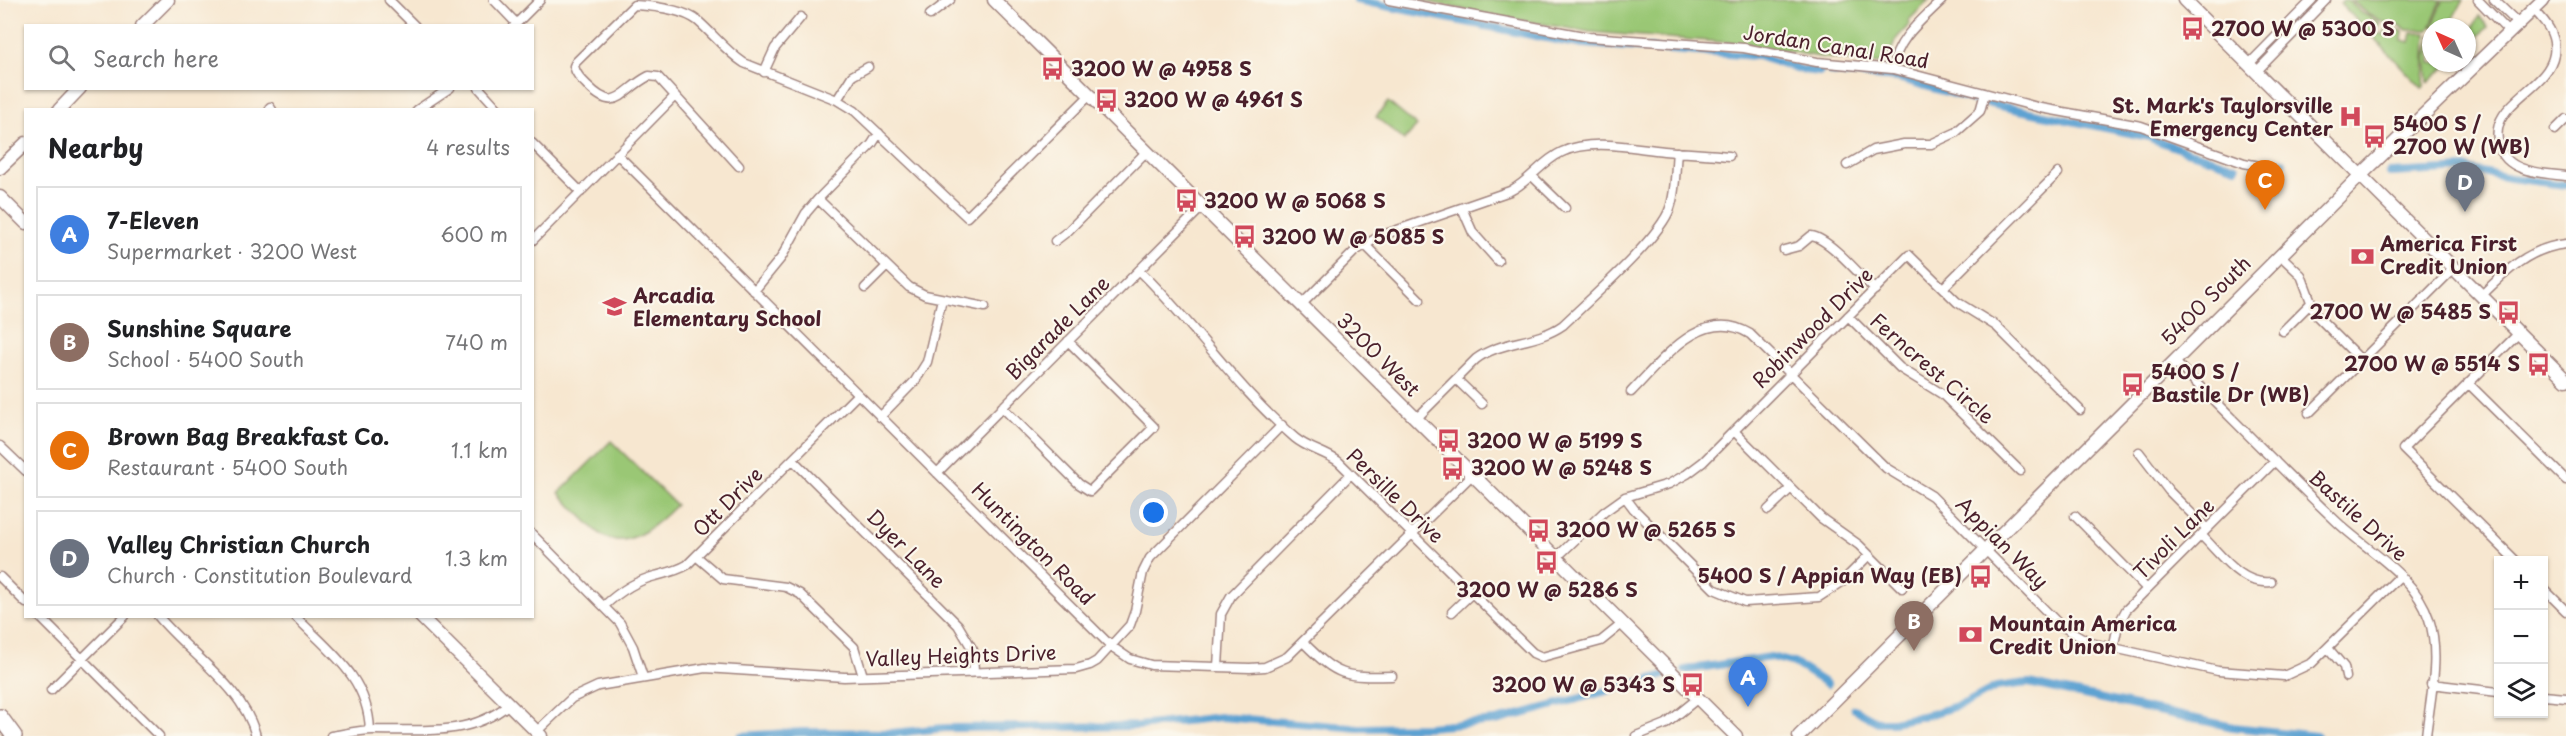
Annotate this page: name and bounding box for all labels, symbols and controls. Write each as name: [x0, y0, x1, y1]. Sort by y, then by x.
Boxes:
place label: 2700 W @ 5300 S: [2211, 13, 2395, 43]
bus stop icon: 2700 W @ 5300 S: [2180, 16, 2206, 42]
street label: Jordan Canal Road: [1741, 17, 1931, 76]
north arrow: [2422, 18, 2476, 72]
search box: [24, 24, 534, 90]
icon: search: [45, 41, 78, 74]
text: Search here: [93, 41, 219, 74]
place label: 3200 W @ 4958 S: [1071, 53, 1252, 83]
bus stop icon: 3200 W @ 4958 S: [1040, 56, 1066, 82]
place label: 3200 W @ 4961 S: [1124, 84, 1303, 114]
bus stop icon: 3200 W @ 4961 S: [1093, 87, 1119, 113]
place label: St. Mark's Taylorsville Emergency Center: [2112, 90, 2334, 143]
hospital icon: St. Mark's Taylorsville Emergency Center: [2338, 104, 2364, 130]
place label: 5400 S / 2700 W (WB): [2393, 108, 2530, 161]
bus stop icon: 5400 S / 2700 W (WB): [2362, 123, 2388, 149]
text: Nearby: [48, 128, 143, 167]
text: 4 results: [426, 132, 510, 162]
pin: C: [2246, 160, 2284, 210]
pin: D: [2446, 162, 2484, 212]
place label: 3200 W @ 5068 S: [1204, 185, 1386, 215]
bus stop icon: 3200 W @ 5068 S: [1173, 188, 1199, 214]
text: 7-Eleven: [107, 203, 199, 236]
text: A: [62, 219, 77, 249]
text: 600 m: [440, 219, 508, 249]
place label: 3200 W @ 5085 S: [1262, 221, 1444, 251]
bus stop icon: 3200 W @ 5085 S: [1231, 224, 1257, 250]
place label: America First Credit Union: [2379, 228, 2517, 281]
text: Supermarket · 3200 West: [107, 236, 357, 266]
bank icon: America First Credit Union: [2349, 243, 2375, 269]
street label: 5400 South: [2153, 248, 2257, 352]
street label: Robinwood Drive: [1745, 260, 1880, 395]
street label: Bigarade Lane: [998, 268, 1116, 386]
place label: Arcadia Elementary School: [632, 280, 821, 333]
school or university icon: Arcadia Elementary School: [602, 294, 628, 320]
place label: 2700 W @ 5485 S: [2310, 296, 2491, 326]
bus stop icon: 2700 W @ 5485 S: [2496, 299, 2522, 325]
street label: 3200 West: [1330, 306, 1427, 403]
street label: Ferncrest Circle: [1864, 306, 2001, 431]
text: Sunshine Square: [107, 311, 291, 344]
text: B: [63, 327, 76, 357]
text: 740 m: [445, 327, 508, 357]
text: School · 5400 South: [107, 344, 304, 374]
place label: 2700 W @ 5514 S: [2344, 348, 2520, 378]
bus stop icon: 2700 W @ 5514 S: [2525, 351, 2551, 377]
place label: 5400 S / Bastile Dr (WB): [2151, 356, 2309, 409]
bus stop icon: 5400 S / Bastile Dr (WB): [2120, 371, 2146, 397]
text: Brown Bag Breakfast Co.: [107, 419, 389, 452]
place label: 3200 W @ 5199 S: [1467, 425, 1643, 455]
bus stop icon: 3200 W @ 5199 S: [1436, 428, 1462, 454]
text: C: [62, 435, 77, 465]
text: 1.1 km: [451, 435, 508, 465]
street label: Persille Drive: [1340, 441, 1451, 550]
text: Restaurant · 5400 South: [107, 452, 348, 482]
place label: 3200 W @ 5248 S: [1471, 452, 1652, 482]
bus stop icon: 3200 W @ 5248 S: [1440, 455, 1466, 481]
street label: Ott Drive: [685, 459, 769, 543]
street label: Bastile Drive: [2303, 463, 2415, 568]
street label: Huntington Road: [965, 475, 1102, 612]
street label: Appian Way: [1950, 489, 2056, 595]
street label: Tivoli Lane: [2126, 491, 2221, 586]
your location: [1139, 498, 1168, 527]
street label: Dyer Lane: [860, 502, 953, 595]
place label: 3200 W @ 5265 S: [1556, 514, 1736, 544]
bus stop icon: 3200 W @ 5265 S: [1525, 517, 1551, 543]
text: Valley Christian Church: [107, 527, 370, 560]
text: D: [62, 543, 77, 573]
text: 1.3 km: [445, 543, 508, 573]
bus stop icon: 3200 W @ 5286 S: [1534, 549, 1560, 575]
map controls: [2494, 556, 2548, 718]
button: +: [2494, 556, 2548, 610]
text: Church · Constitution Boulevard: [107, 560, 412, 590]
place label: 5400 S / Appian Way (EB): [1698, 560, 1962, 590]
bus stop icon: 5400 S / Appian Way (EB): [1967, 563, 1993, 589]
place label: 3200 W @ 5286 S: [1456, 574, 1638, 604]
pin: B: [1894, 602, 1934, 651]
place label: Mountain America Credit Union: [1989, 608, 2177, 661]
button: −: [2494, 610, 2548, 664]
bank icon: Mountain America Credit Union: [1958, 622, 1984, 648]
street label: Valley Heights Drive: [865, 637, 1057, 673]
pin: A: [1728, 658, 1768, 707]
button: layers: [2494, 664, 2548, 718]
place label: 3200 W @ 5343 S: [1492, 669, 1675, 699]
bus stop icon: 3200 W @ 5343 S: [1680, 672, 1706, 698]

